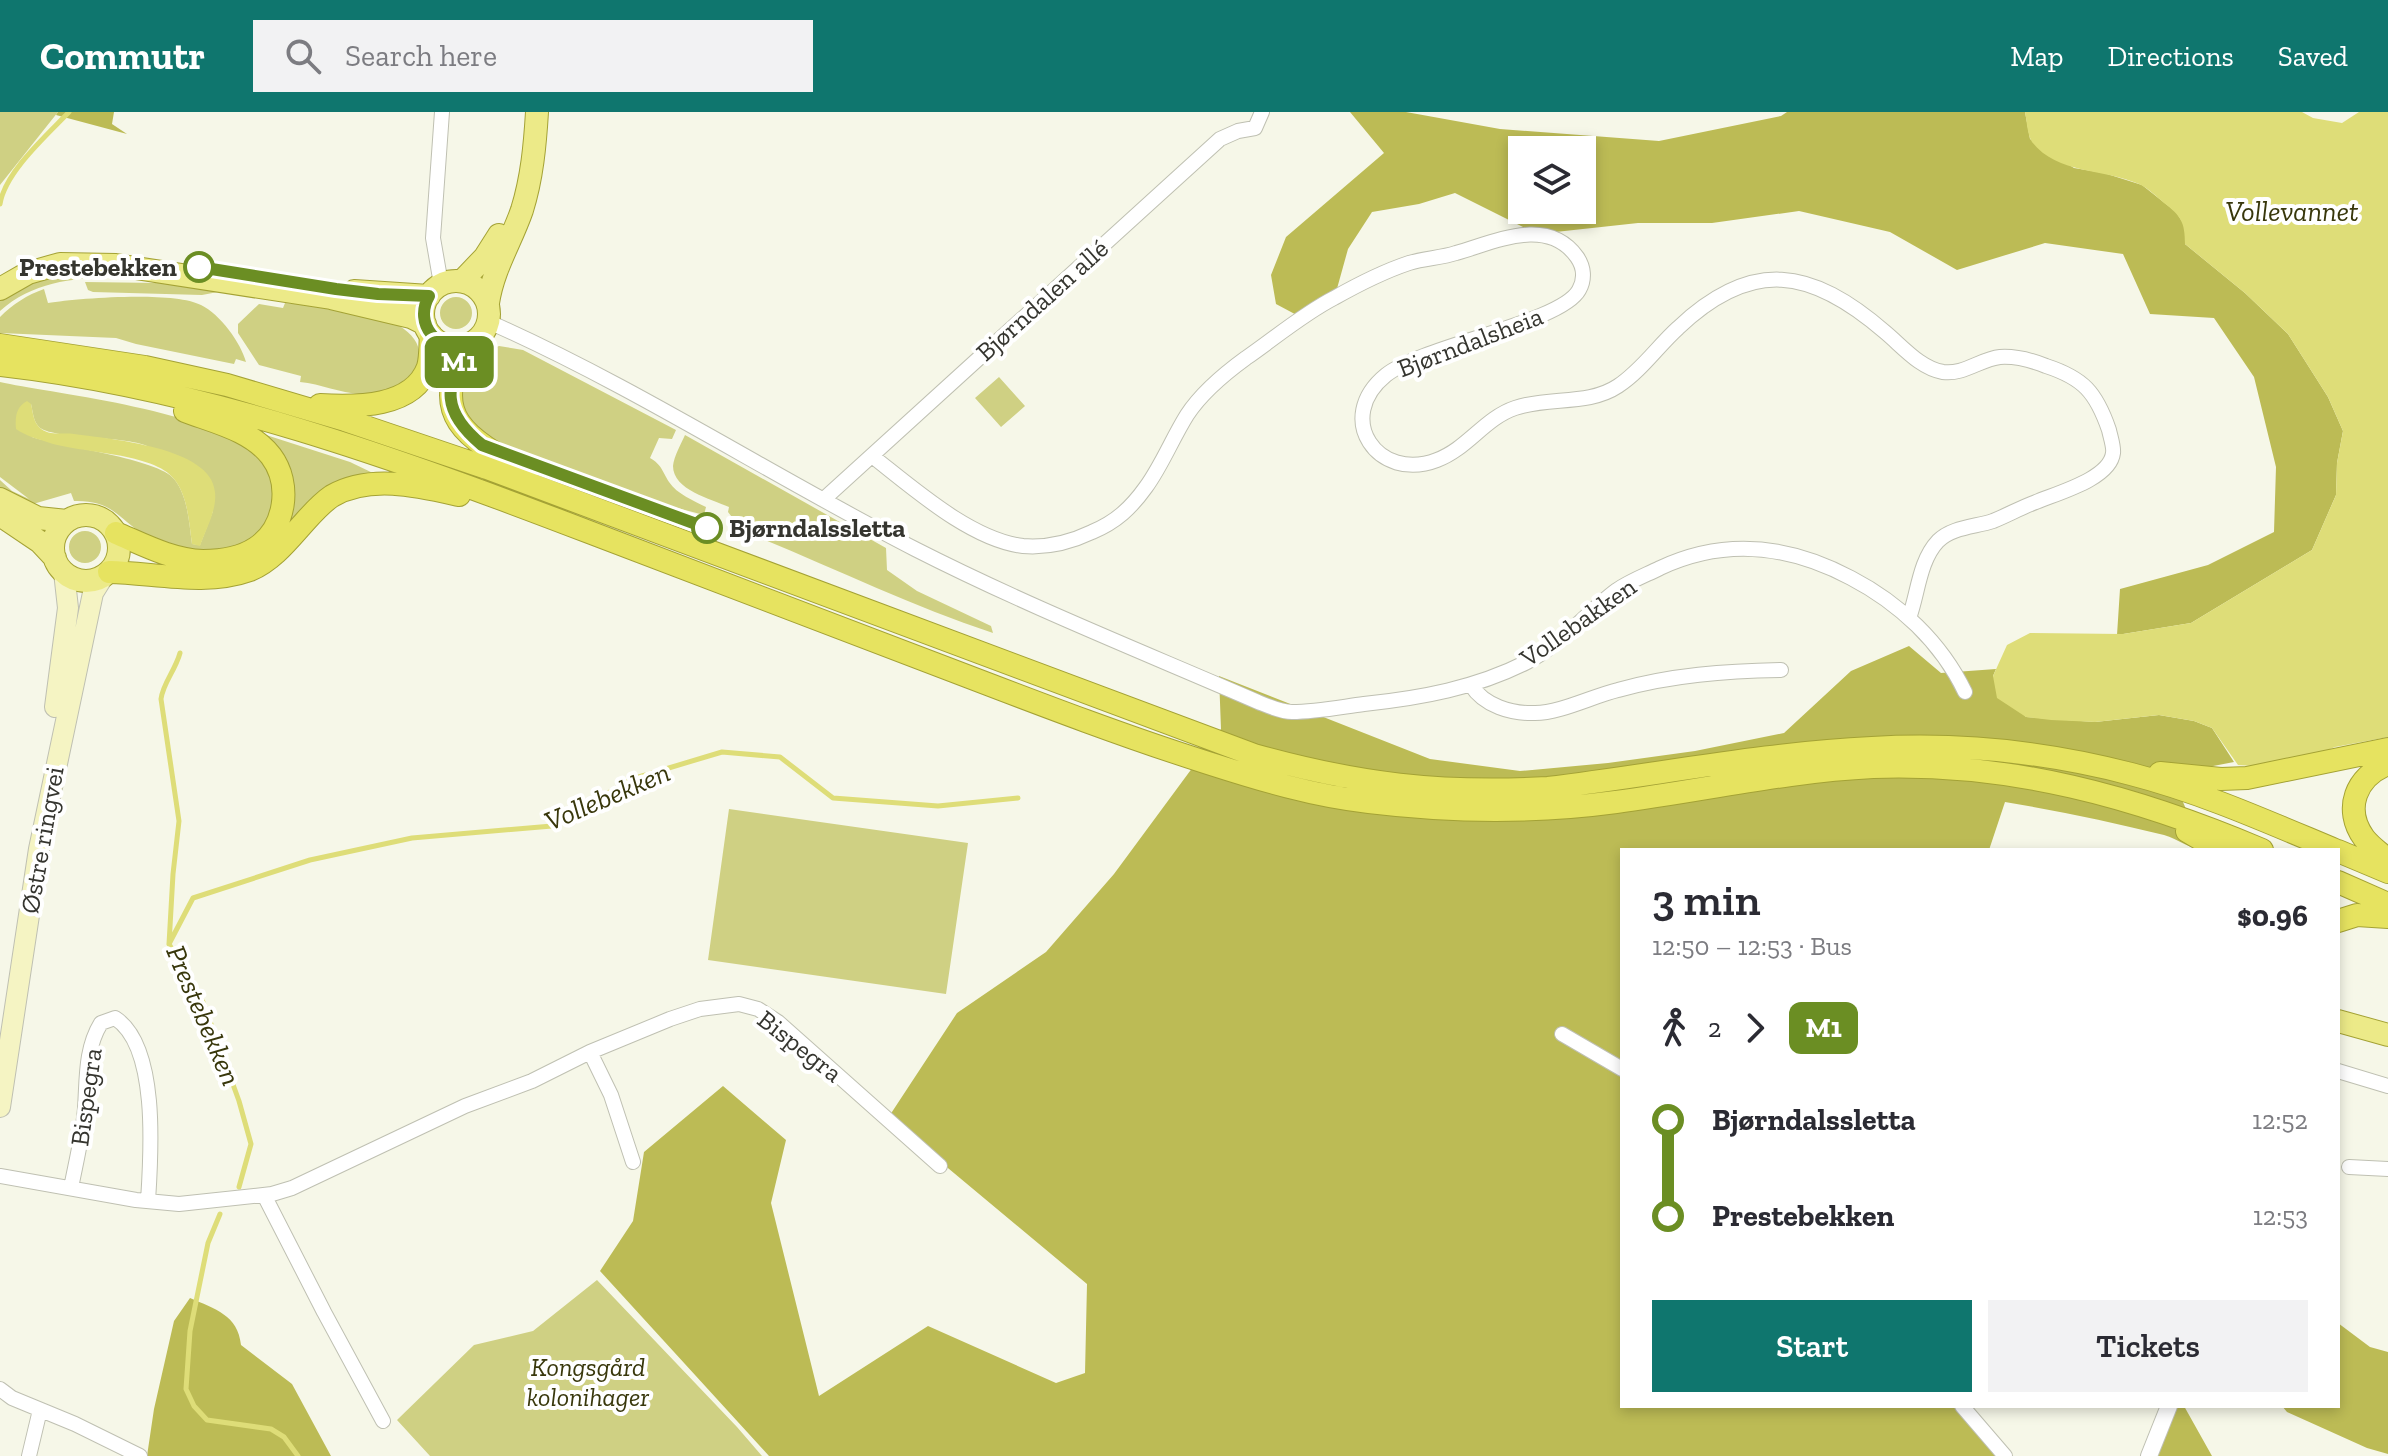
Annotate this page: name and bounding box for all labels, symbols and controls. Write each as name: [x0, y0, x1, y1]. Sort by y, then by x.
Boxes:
search box: [253, 20, 813, 92]
text: Commutr: [40, 33, 205, 79]
icon: search: [281, 34, 325, 78]
text: Search here: [345, 38, 497, 74]
text: Map: [2010, 40, 2063, 73]
text: Directions: [2107, 40, 2234, 73]
text: Saved: [2278, 40, 2348, 73]
map controls: [1508, 136, 1596, 224]
button: layers: [1508, 136, 1596, 224]
water label: Vollevannet: [2225, 195, 2359, 228]
street label: Bjørndalen allé: [969, 232, 1115, 368]
place label: Prestebekken: [19, 251, 178, 283]
marker: Prestebekken: [184, 252, 214, 282]
street label: Bjørndalsheia: [1393, 299, 1548, 384]
line badge: M1: [423, 336, 495, 388]
text: M1: [441, 345, 477, 378]
place label: Bjørndalssletta: [729, 512, 906, 544]
marker: Bjørndalssletta: [692, 513, 722, 543]
street label: Vollebakken: [1513, 570, 1642, 674]
water label: Vollebekken: [540, 755, 675, 838]
street label: Østre ringvei: [13, 764, 71, 916]
text: 3 min: [1652, 873, 1761, 926]
text: $0.96: [2237, 898, 2308, 934]
text: 12:50 – 12:53 · Bus: [1652, 930, 1852, 962]
water label: Prestebekken: [159, 940, 248, 1090]
street label: Bispegra: [751, 1003, 849, 1089]
icon: walk: [1652, 1006, 1696, 1050]
icon: forward: [1733, 1006, 1777, 1050]
text: M1: [1805, 1011, 1842, 1044]
text: 2: [1708, 1012, 1721, 1044]
street label: Bispegra: [63, 1046, 109, 1148]
text: Bjørndalssletta: [1712, 1102, 1916, 1138]
text: 12:52: [2252, 1104, 2308, 1136]
text: Prestebekken: [1712, 1198, 1894, 1234]
text: 12:53: [2253, 1200, 2308, 1232]
button: Start: [1652, 1300, 1972, 1392]
button: Tickets: [1988, 1300, 2308, 1392]
park label: Kongsgård kolonihager: [527, 1351, 649, 1413]

